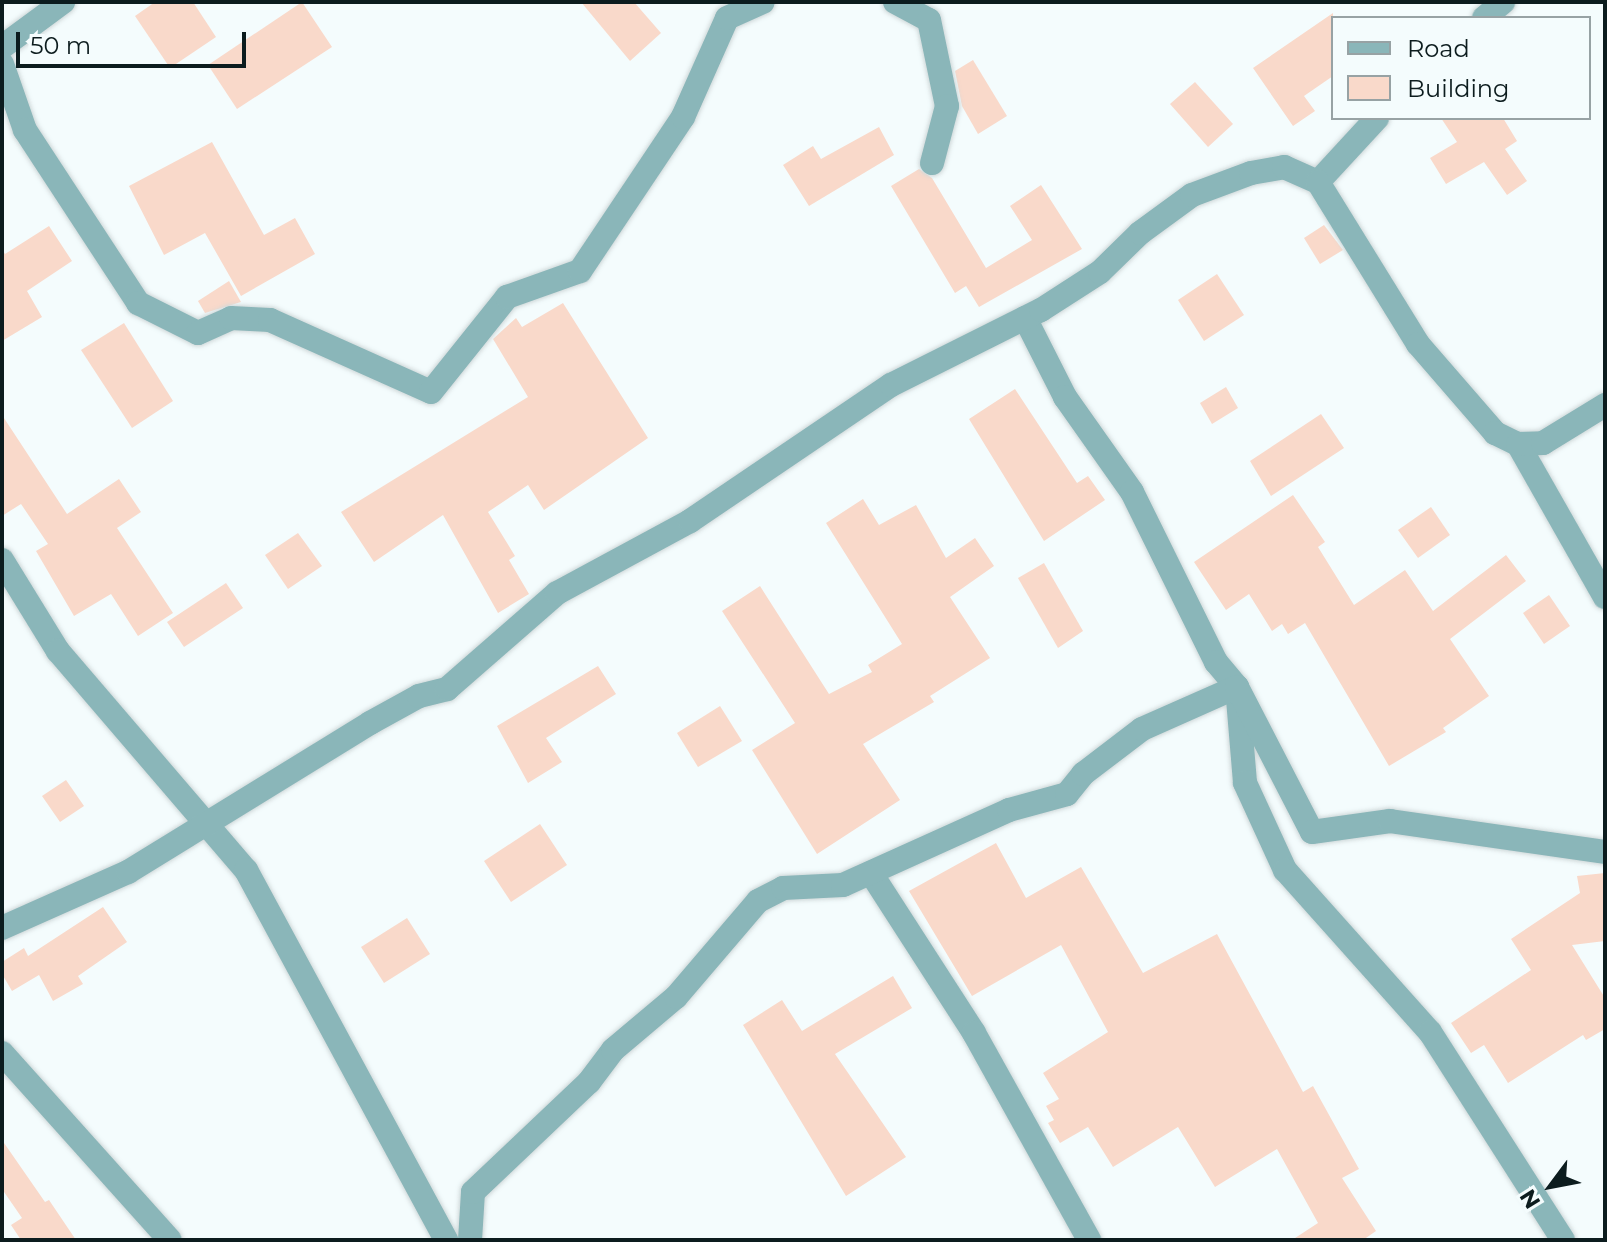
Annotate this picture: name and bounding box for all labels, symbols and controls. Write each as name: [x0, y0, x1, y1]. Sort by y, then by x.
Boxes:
scale bar: [20, 16, 250, 66]
legend: [1331, 16, 1591, 120]
text: 50 m: [30, 31, 91, 60]
text: Road: [1407, 34, 1470, 63]
text: Building: [1407, 74, 1510, 103]
north arrow: [1511, 1146, 1591, 1226]
text: N: [1514, 1184, 1546, 1214]

